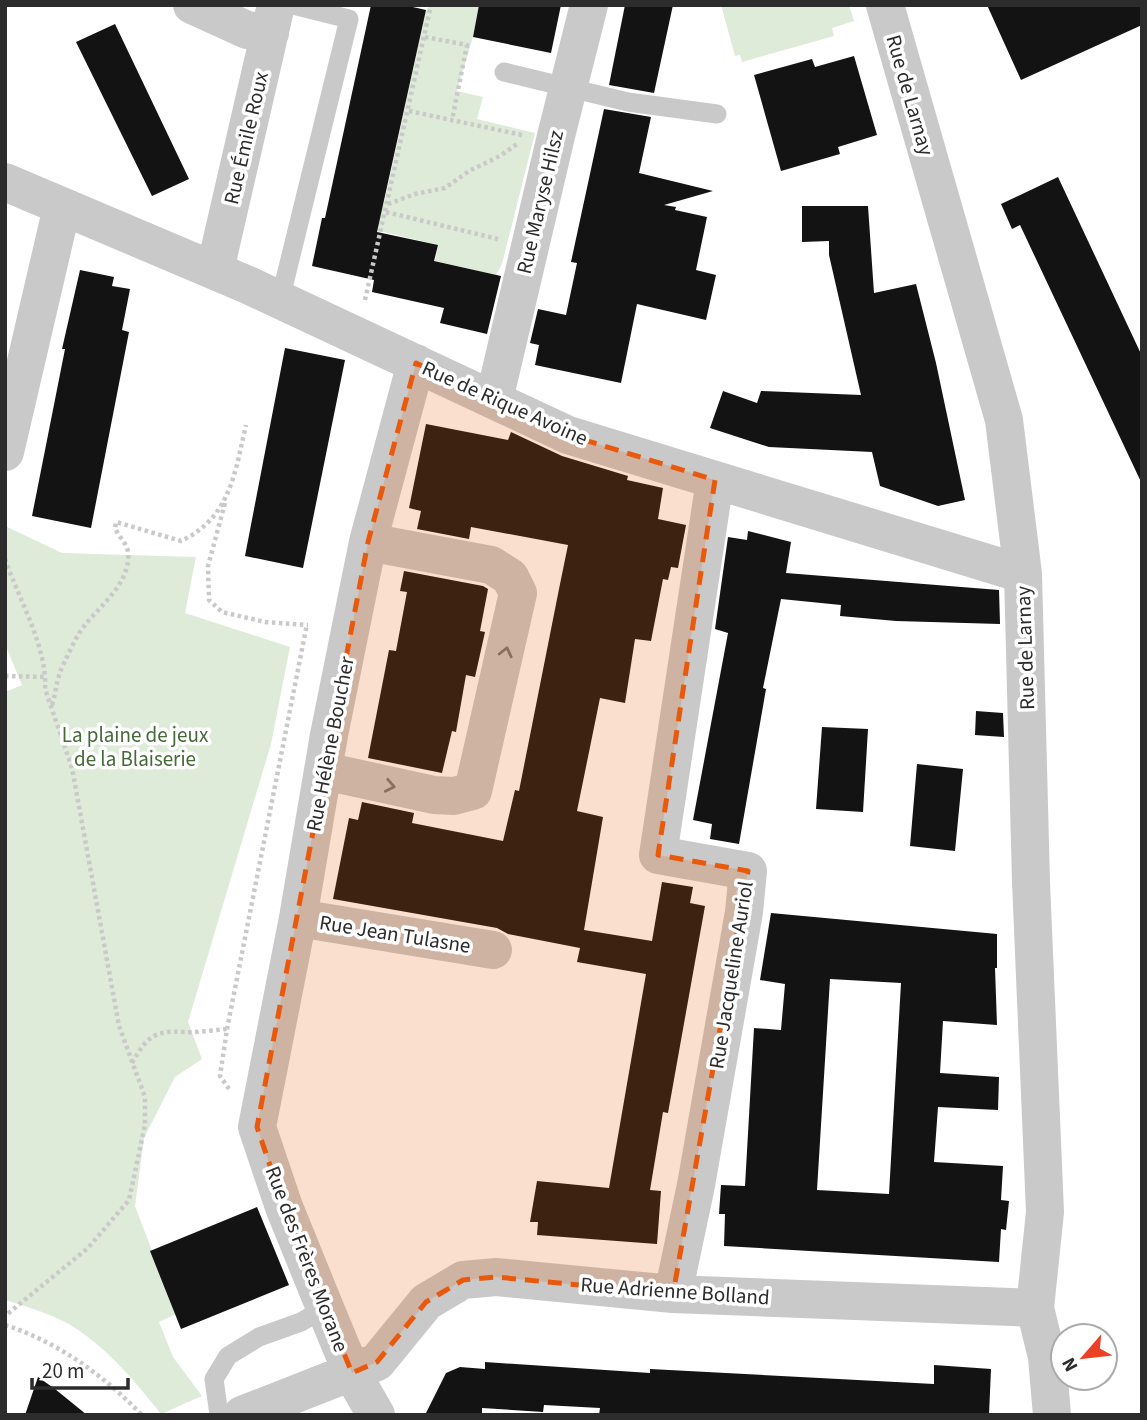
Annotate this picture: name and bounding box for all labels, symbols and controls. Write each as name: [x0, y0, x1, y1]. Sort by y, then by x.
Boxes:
street label: Rue de Larnay: [878, 31, 942, 159]
street label: Rue Émile Roux: [216, 68, 276, 207]
street label: Rue Maryse Hilsz: [509, 127, 571, 277]
street label: Rue de Rique Avoine: [417, 353, 593, 453]
street label: Rue de Larnay: [1008, 585, 1042, 711]
one-way arrow: [498, 646, 512, 658]
street label: Rue Hélène Boucher: [298, 653, 362, 834]
park label: La plaine de jeux de la Blaiserie: [62, 720, 209, 774]
one-way arrow: [384, 778, 396, 793]
street label: Rue Jacqueline Auriol: [701, 879, 761, 1071]
street label: Rue Jean Tulasne: [317, 907, 473, 961]
street label: Rue des Frères Morane: [258, 1162, 356, 1356]
street label: Rue Adrienne Bolland: [579, 1269, 771, 1313]
north arrow: [1049, 1322, 1119, 1392]
scale bar: [32, 1346, 128, 1390]
text: N: [1055, 1352, 1085, 1376]
text: 20 m: [42, 1356, 84, 1386]

